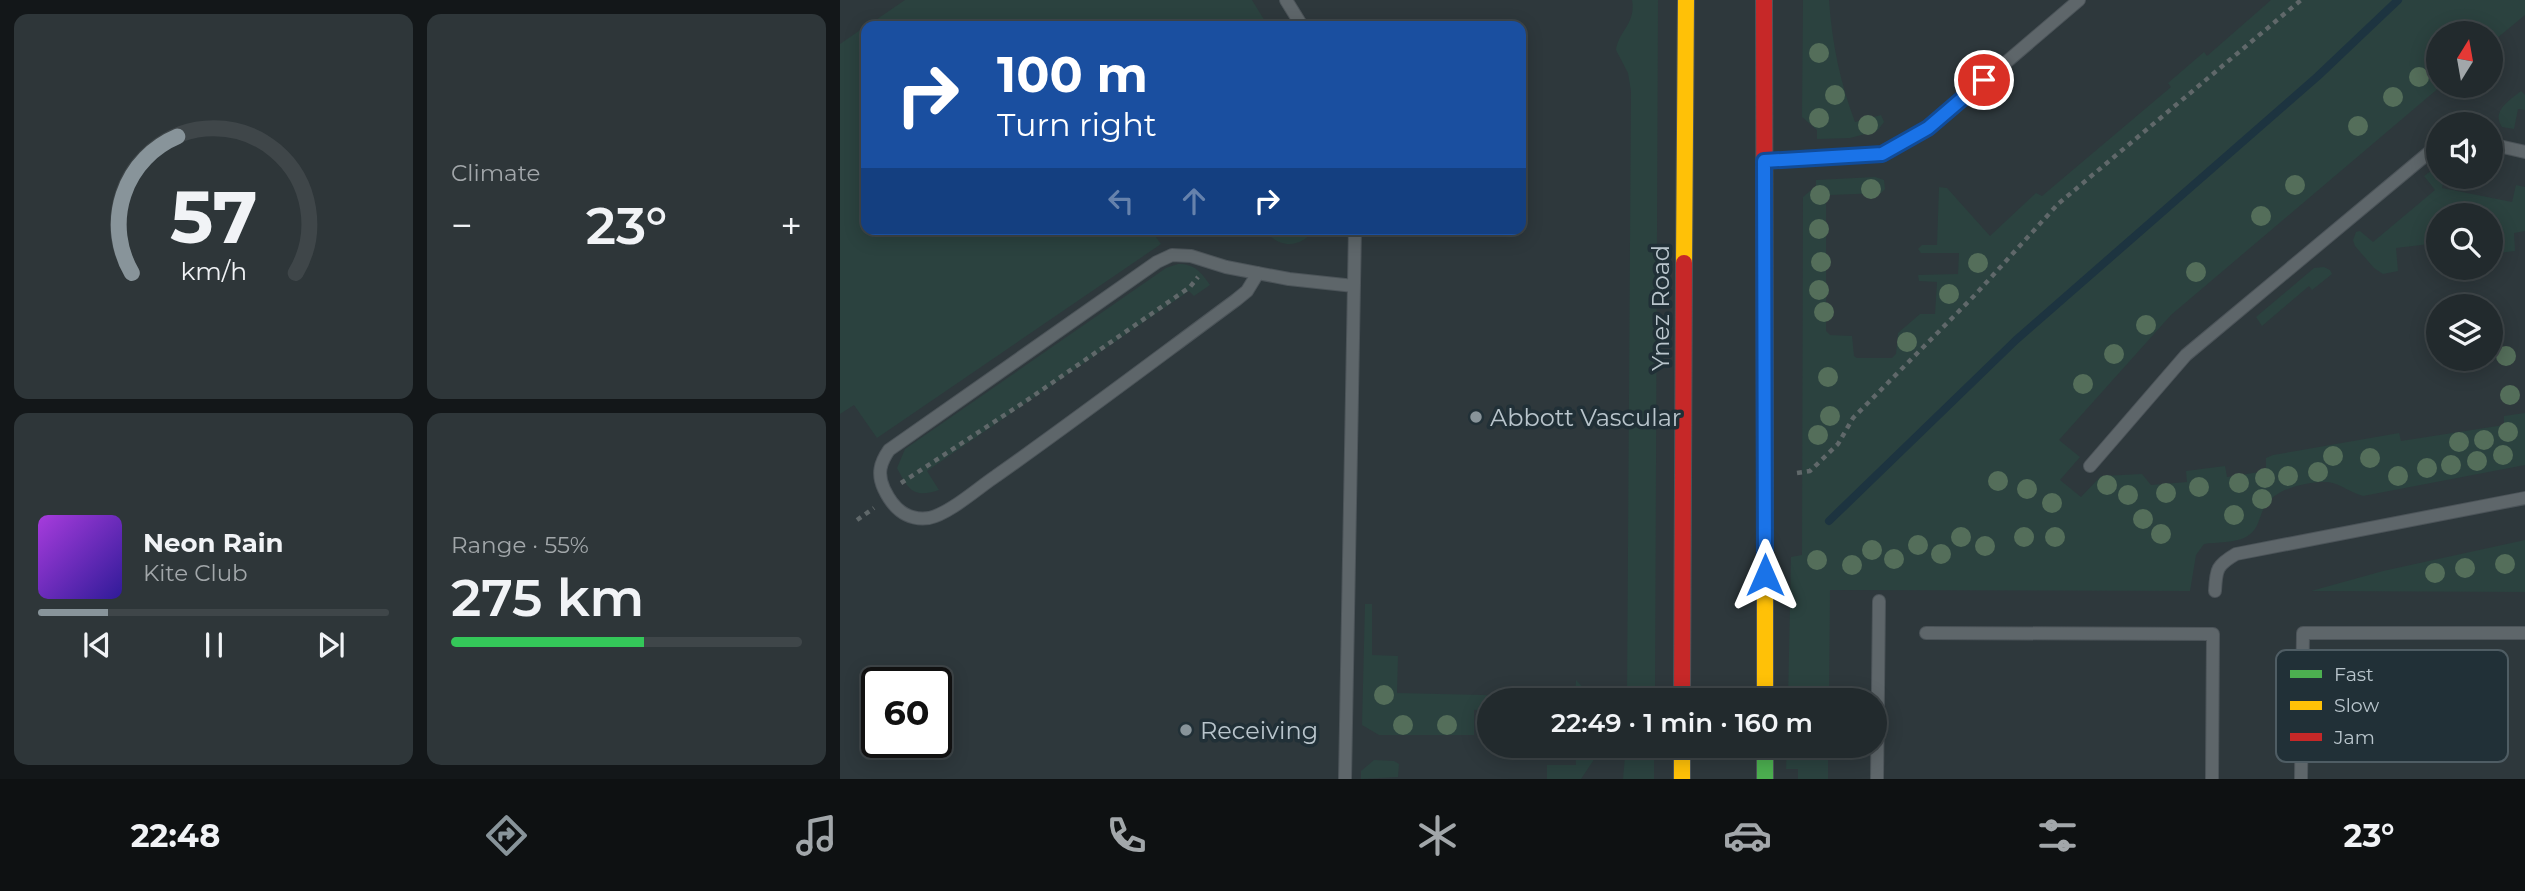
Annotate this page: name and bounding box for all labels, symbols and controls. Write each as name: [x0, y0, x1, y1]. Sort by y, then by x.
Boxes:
north arrow: [2426, 21, 2502, 98]
map controls: [2426, 21, 2503, 371]
text: 100 m: [997, 45, 1148, 104]
icon: right: [882, 49, 973, 140]
pin: [1954, 50, 2014, 110]
icon: arrive: [1965, 61, 2003, 99]
text: Turn right: [997, 105, 1157, 144]
button: sound: [2426, 112, 2503, 189]
text: Climate: [451, 159, 540, 187]
text: 57: [170, 173, 257, 261]
icon: left: [1102, 182, 1140, 220]
icon: ahead: [1175, 182, 1213, 220]
icon: right: [1248, 182, 1286, 220]
text: 23°: [586, 194, 667, 257]
text: −: [451, 202, 473, 249]
text: +: [780, 202, 802, 249]
button: search: [2426, 203, 2503, 280]
street label: Ynez Road: [1646, 245, 1675, 371]
text: km/h: [180, 255, 247, 285]
button: layers: [2426, 294, 2503, 371]
place label: Abbott Vascular: [1490, 403, 1681, 432]
marker: Abbott Vascular: [1468, 409, 1484, 425]
text: Neon Rain: [143, 527, 284, 559]
text: Range · 55%: [451, 531, 589, 559]
position arrow: [1728, 538, 1802, 612]
text: Kite Club: [143, 559, 248, 587]
text: 275 km: [451, 566, 644, 629]
icon: previous: [78, 626, 116, 664]
icon: pause: [195, 626, 233, 664]
icon: next: [312, 626, 350, 664]
legend: [2276, 650, 2508, 762]
text: Fast: [2334, 663, 2374, 686]
speed limit sign: 60: [861, 667, 952, 758]
text: Slow: [2334, 694, 2379, 717]
text: 22:49 · 1 min · 160 m: [1551, 707, 1813, 739]
place label: Receiving: [1200, 716, 1318, 745]
marker: Receiving: [1178, 722, 1194, 738]
text: Jam: [2333, 726, 2375, 749]
icon: directions: [482, 811, 531, 860]
icon: music: [792, 811, 841, 860]
icon: phone: [1102, 811, 1151, 860]
icon: climate: [1413, 811, 1462, 860]
icon: car: [1723, 811, 1772, 860]
icon: filters: [2033, 811, 2082, 860]
text: 22:48: [131, 816, 220, 855]
text: 23°: [2344, 816, 2394, 855]

